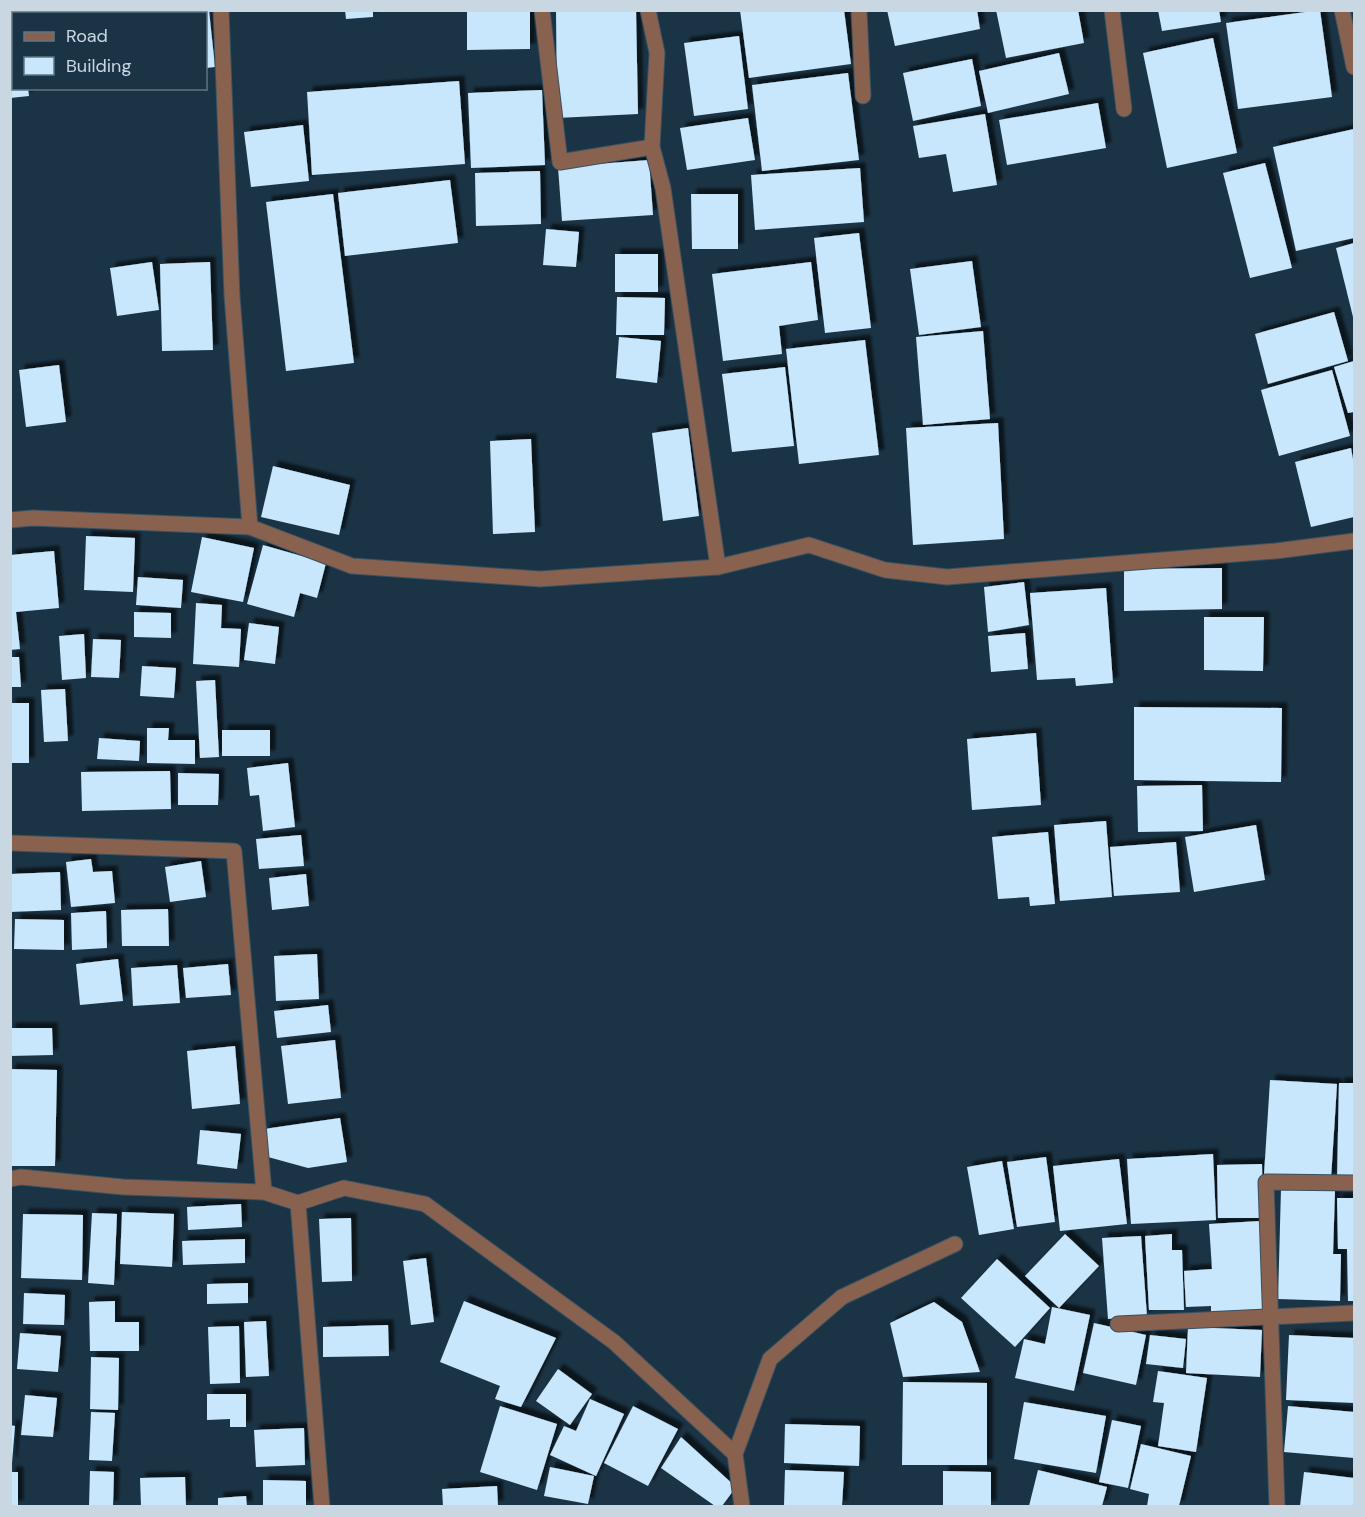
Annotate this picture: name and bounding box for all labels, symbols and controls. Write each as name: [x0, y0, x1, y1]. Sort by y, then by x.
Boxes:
legend: [12, 12, 207, 90]
text: Road: [66, 24, 108, 48]
text: Building: [66, 54, 131, 78]

